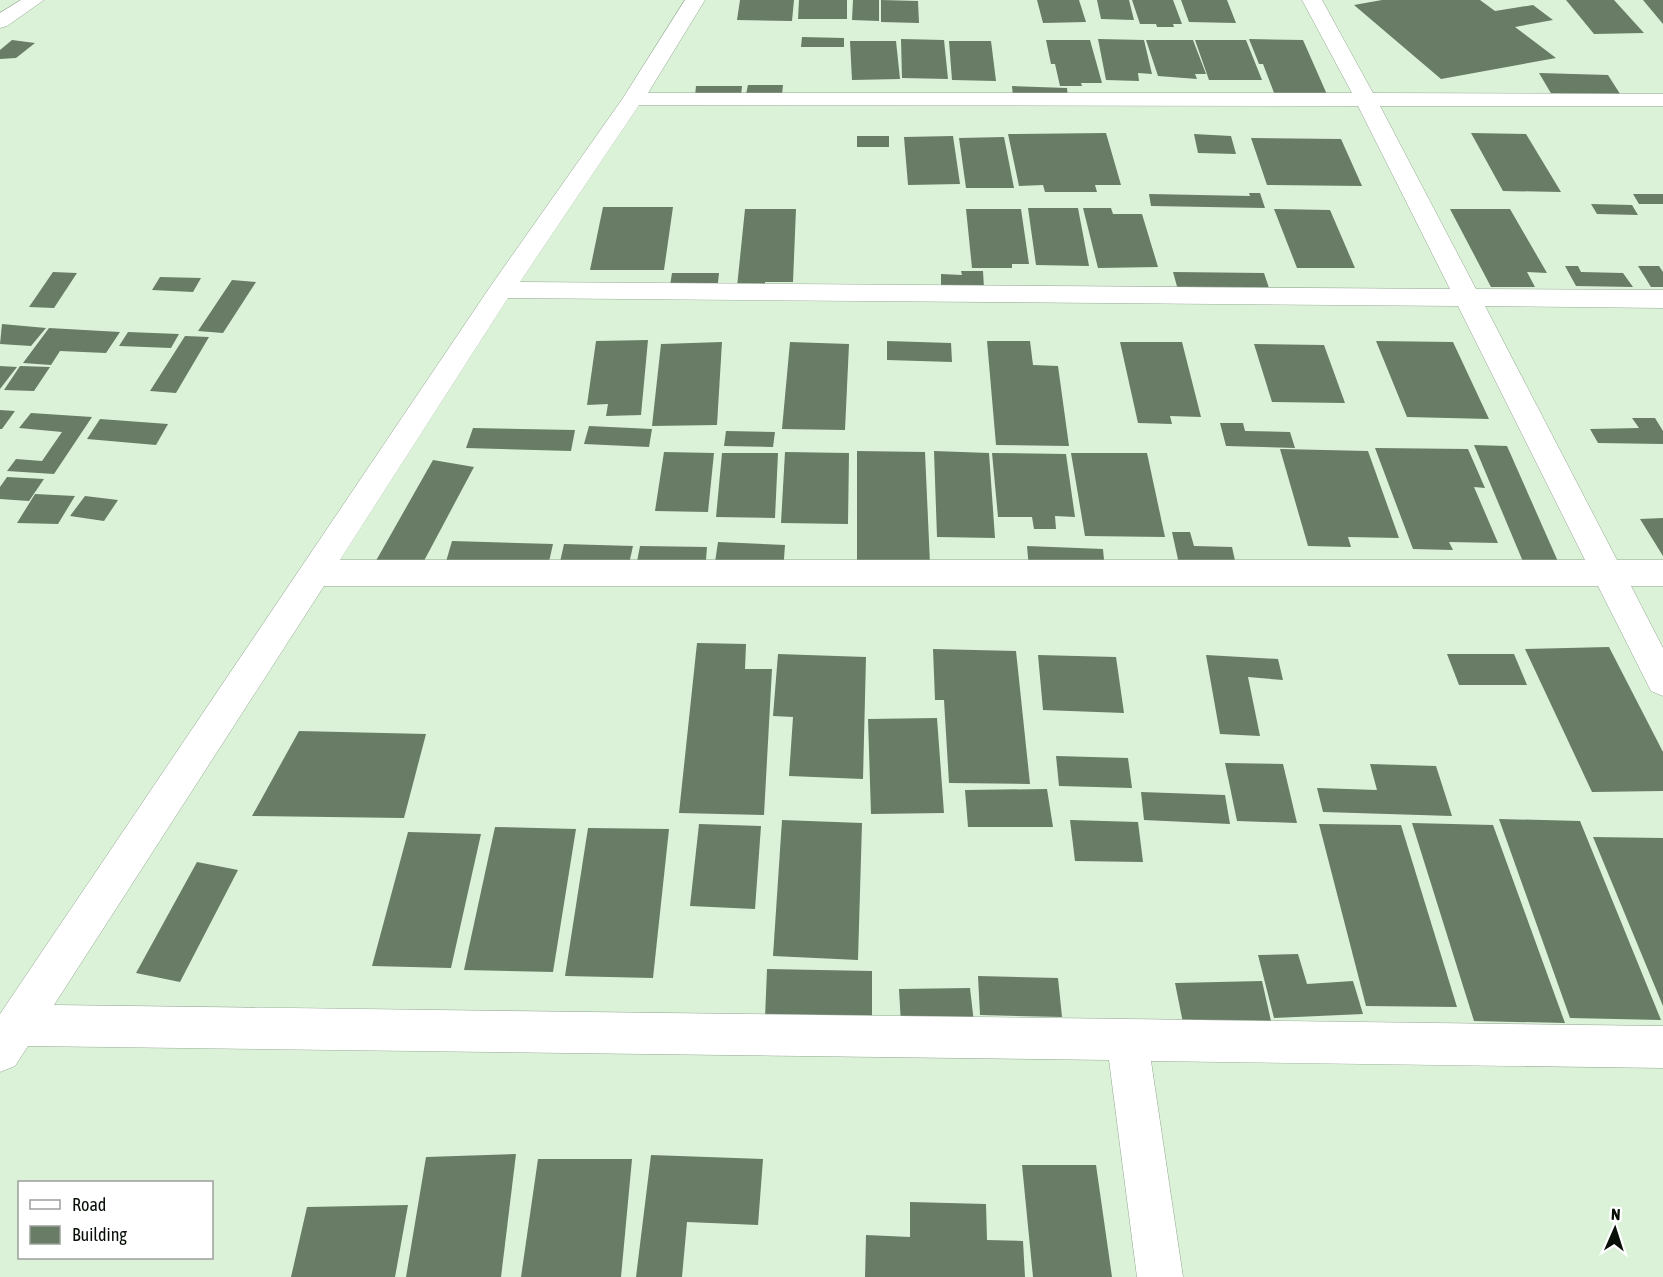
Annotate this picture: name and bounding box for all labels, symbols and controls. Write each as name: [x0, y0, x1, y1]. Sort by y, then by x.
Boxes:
legend: [18, 1181, 213, 1259]
text: Road: [72, 1194, 106, 1215]
north arrow: [1585, 1199, 1645, 1259]
text: N: [1611, 1205, 1621, 1223]
text: Building: [72, 1224, 127, 1245]

